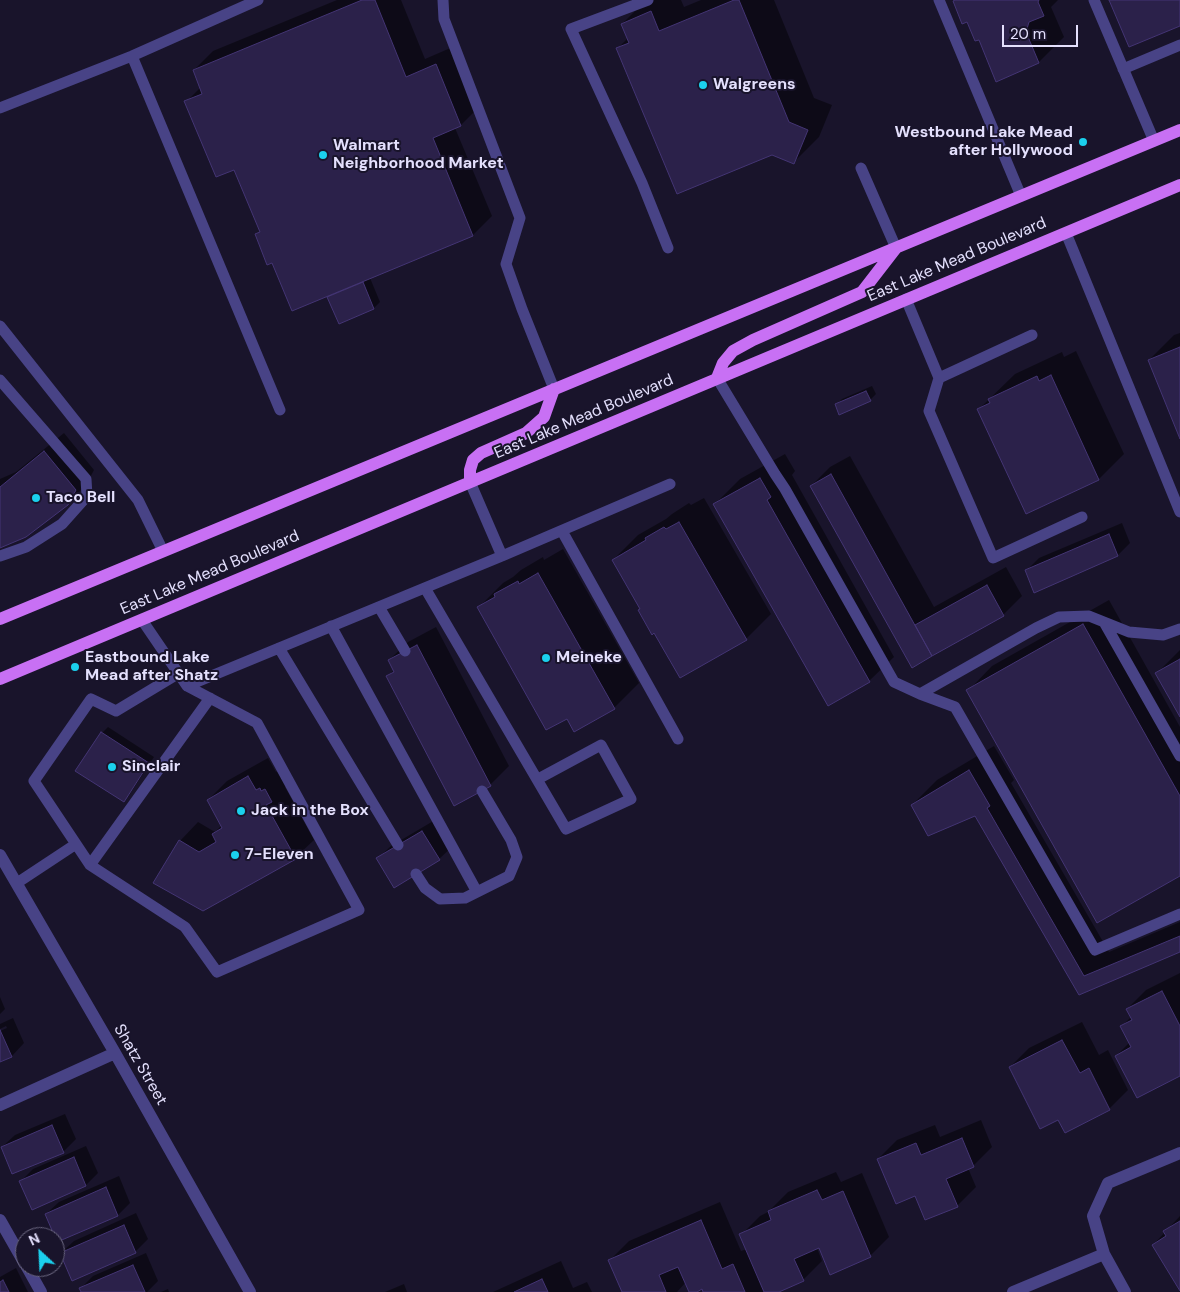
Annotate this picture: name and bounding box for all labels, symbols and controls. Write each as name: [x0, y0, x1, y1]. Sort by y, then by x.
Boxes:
scale bar: [1005, 15, 1081, 47]
text: 20 m: [1010, 24, 1046, 44]
place label: Walgreens: [713, 75, 796, 95]
marker: Walgreens: [697, 79, 709, 91]
place label: Westbound Lake Mead after Hollywood: [895, 123, 1073, 161]
place label: Walmart Neighborhood Market: [333, 136, 504, 174]
marker: Westbound Lake Mead after Hollywood: [1077, 136, 1089, 148]
marker: Walmart Neighborhood Market: [317, 149, 329, 161]
street label: East Lake Mead Boulevard: [865, 214, 1049, 306]
street label: East Lake Mead Boulevard: [492, 371, 676, 463]
place label: Taco Bell: [46, 488, 115, 508]
marker: Taco Bell: [30, 492, 42, 504]
street label: East Lake Mead Boulevard: [118, 527, 302, 619]
place label: Eastbound Lake Mead after Shatz: [85, 648, 218, 686]
place label: Meineke: [556, 648, 622, 668]
marker: Meineke: [540, 652, 552, 664]
marker: Eastbound Lake Mead after Shatz: [69, 661, 81, 673]
place label: Sinclair: [122, 757, 180, 777]
marker: Sinclair: [106, 761, 118, 773]
place label: Jack in the Box: [251, 801, 369, 821]
marker: Jack in the Box: [235, 805, 247, 817]
place label: 7-Eleven: [245, 845, 314, 865]
marker: 7-Eleven: [229, 849, 241, 861]
street label: Shatz Street: [109, 1021, 171, 1109]
north arrow: [15, 1227, 65, 1277]
text: N: [26, 1229, 43, 1250]

